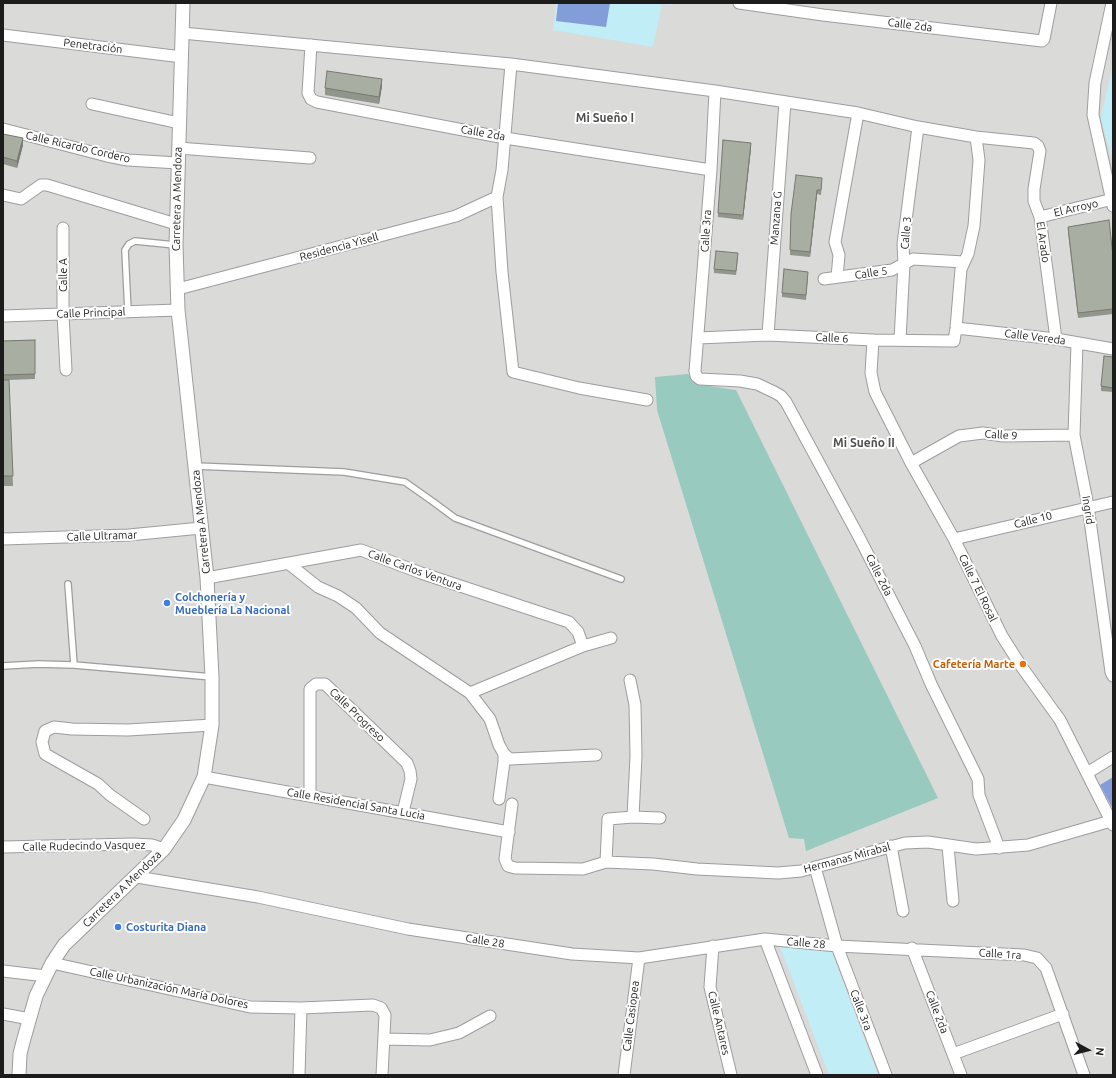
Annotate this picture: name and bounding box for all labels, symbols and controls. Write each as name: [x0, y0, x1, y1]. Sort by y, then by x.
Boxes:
street label: Calle 2da: [887, 16, 933, 34]
street label: Penetración: [63, 36, 123, 56]
district label: Mi Sueño I: [576, 111, 634, 125]
street label: Calle 2da: [460, 123, 506, 143]
street label: Calle Ricardo Cordero: [24, 129, 132, 165]
street label: Carretera A Mendoza: [169, 147, 185, 251]
street label: Manzana G: [768, 191, 784, 245]
street label: El Arroyo: [1053, 196, 1099, 220]
street label: Calle 3ra: [698, 209, 714, 253]
street label: Calle 3: [898, 216, 914, 250]
street label: El Arado: [1034, 221, 1052, 263]
street label: Residencia Yisell: [298, 230, 380, 264]
street label: Calle A: [56, 258, 70, 292]
street label: Calle 5: [854, 264, 888, 282]
street label: Calle Principal: [56, 305, 126, 321]
street label: Calle Vereda: [1004, 327, 1066, 347]
street label: Calle 6: [815, 331, 849, 345]
street label: Calle 9: [984, 427, 1018, 443]
district label: Mi Sueño II: [833, 436, 895, 450]
street label: Carretera A Mendoza: [189, 469, 213, 575]
street label: Ingrid: [1079, 495, 1097, 525]
street label: Calle 10: [1012, 509, 1054, 531]
street label: Calle Ultramar: [66, 528, 138, 544]
street label: Calle Carlos Ventura: [366, 547, 464, 593]
street label: Calle 2da: [863, 552, 895, 598]
street label: Calle 7 El Rosal: [956, 552, 1000, 624]
place label: Colchonería y Mueblería La Nacional: [175, 590, 290, 616]
marker: Colchonería y Mueblería La Nacional: [162, 598, 172, 608]
place label: Cafetería Marte: [933, 657, 1015, 671]
marker: Cafetería Marte: [1018, 659, 1028, 669]
street label: Calle Progreso: [327, 685, 387, 745]
street label: Calle Residencial Santa Lucia: [286, 785, 426, 823]
street label: Calle Rudecindo Vasquez: [22, 838, 146, 854]
street label: Hermanas Mirabal: [802, 840, 892, 876]
street label: Carretera A Mendoza: [80, 848, 164, 930]
place label: Costurita Diana: [126, 920, 206, 934]
marker: Costurita Diana: [113, 922, 123, 932]
street label: Calle 28: [465, 931, 505, 951]
street label: Calle 28: [786, 935, 826, 951]
street label: Calle 1ra: [978, 946, 1022, 962]
street label: Calle Urbanización María Dolores: [88, 965, 250, 1011]
street label: Calle Casiopea: [620, 980, 642, 1052]
street label: Calle 3ra: [847, 988, 875, 1032]
street label: Calle 2da: [923, 989, 951, 1035]
street label: Calle Antares: [705, 990, 733, 1056]
north arrow: [1068, 1030, 1108, 1070]
text: N: [1093, 1047, 1106, 1056]

